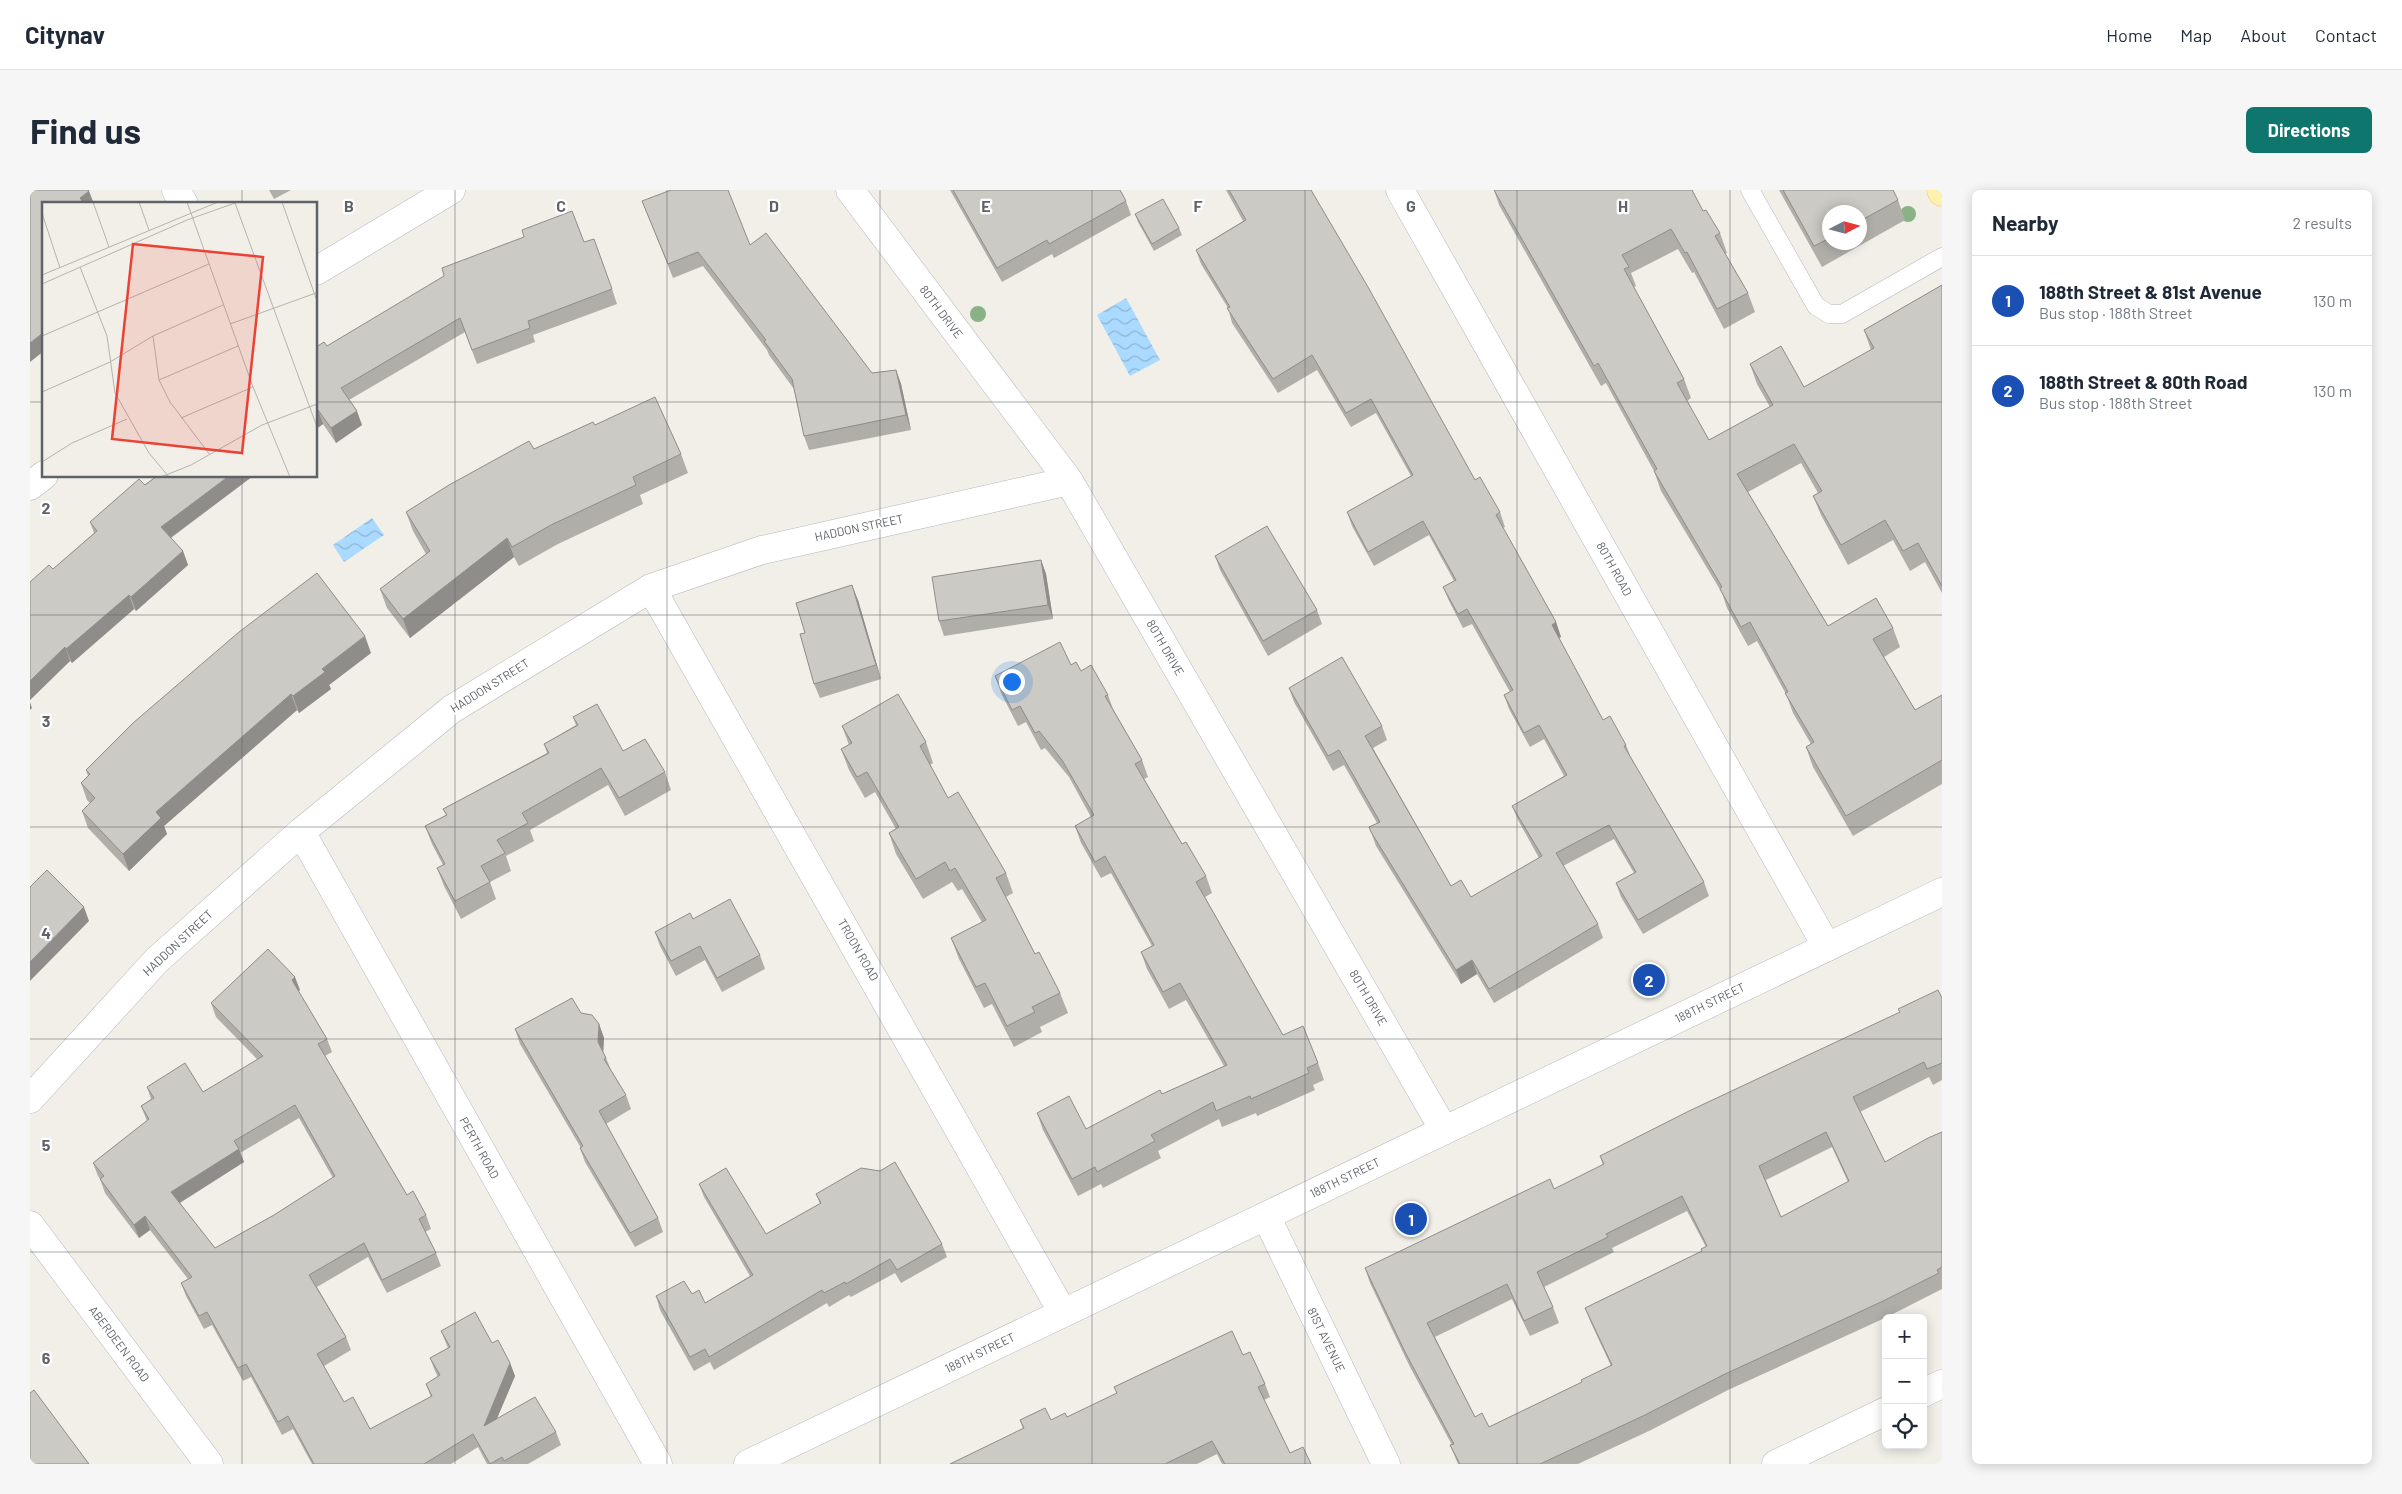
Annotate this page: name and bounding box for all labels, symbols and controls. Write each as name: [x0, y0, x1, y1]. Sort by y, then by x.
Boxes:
text: Citynav: [25, 20, 105, 49]
text: Home: [2106, 24, 2152, 46]
text: Map: [2180, 24, 2212, 46]
text: About: [2240, 24, 2287, 46]
text: Contact: [2315, 24, 2377, 46]
button: Directions: [2246, 107, 2372, 153]
text: Find us: [30, 109, 141, 151]
text: B: [344, 196, 354, 215]
text: C: [556, 196, 566, 215]
text: D: [769, 196, 779, 215]
text: E: [981, 196, 991, 215]
text: F: [1194, 196, 1203, 215]
text: G: [1406, 196, 1416, 215]
text: H: [1618, 196, 1628, 215]
inset map: [42, 202, 318, 478]
north arrow: [1822, 205, 1867, 250]
text: Nearby: [1992, 210, 2058, 235]
text: 2 results: [2293, 213, 2352, 232]
text: 188th Street & 81st Avenue: [2039, 280, 2262, 303]
street label: 80TH DRIVE: [918, 282, 966, 340]
text: 1: [2005, 291, 2011, 310]
text: 130 m: [2313, 291, 2352, 310]
text: Bus stop · 188th Street: [2039, 303, 2192, 322]
text: 188th Street & 80th Road: [2039, 370, 2247, 393]
text: 2: [2004, 381, 2012, 400]
text: 130 m: [2313, 381, 2352, 400]
text: Bus stop · 188th Street: [2039, 393, 2192, 412]
text: 2: [42, 498, 51, 517]
street label: HADDON STREET: [813, 511, 905, 543]
street label: 80TH ROAD: [1594, 539, 1635, 598]
street label: 80TH DRIVE: [1144, 617, 1187, 678]
street label: HADDON STREET: [447, 655, 532, 715]
your location: [999, 669, 1025, 695]
text: 3: [42, 711, 50, 730]
street label: HADDON STREET: [140, 906, 215, 978]
street label: TROON ROAD: [836, 916, 882, 983]
text: 4: [41, 923, 51, 942]
pin: 2: [1633, 961, 1665, 999]
street label: 80TH DRIVE: [1347, 967, 1390, 1028]
street label: 188TH STREET: [1672, 979, 1747, 1025]
street label: PERTH ROAD: [457, 1114, 503, 1181]
text: 5: [42, 1135, 51, 1154]
street label: 188TH STREET: [1307, 1154, 1382, 1200]
pin: 1: [1395, 1200, 1427, 1238]
street label: ABERDEEN ROAD: [87, 1303, 153, 1384]
street label: 81ST AVENUE: [1305, 1305, 1349, 1374]
map controls: [1882, 1314, 1927, 1449]
button: +: [1882, 1314, 1927, 1359]
street label: 188TH STREET: [942, 1329, 1017, 1375]
text: 6: [42, 1348, 51, 1367]
button: −: [1882, 1359, 1927, 1404]
button: locate: [1882, 1404, 1927, 1449]

